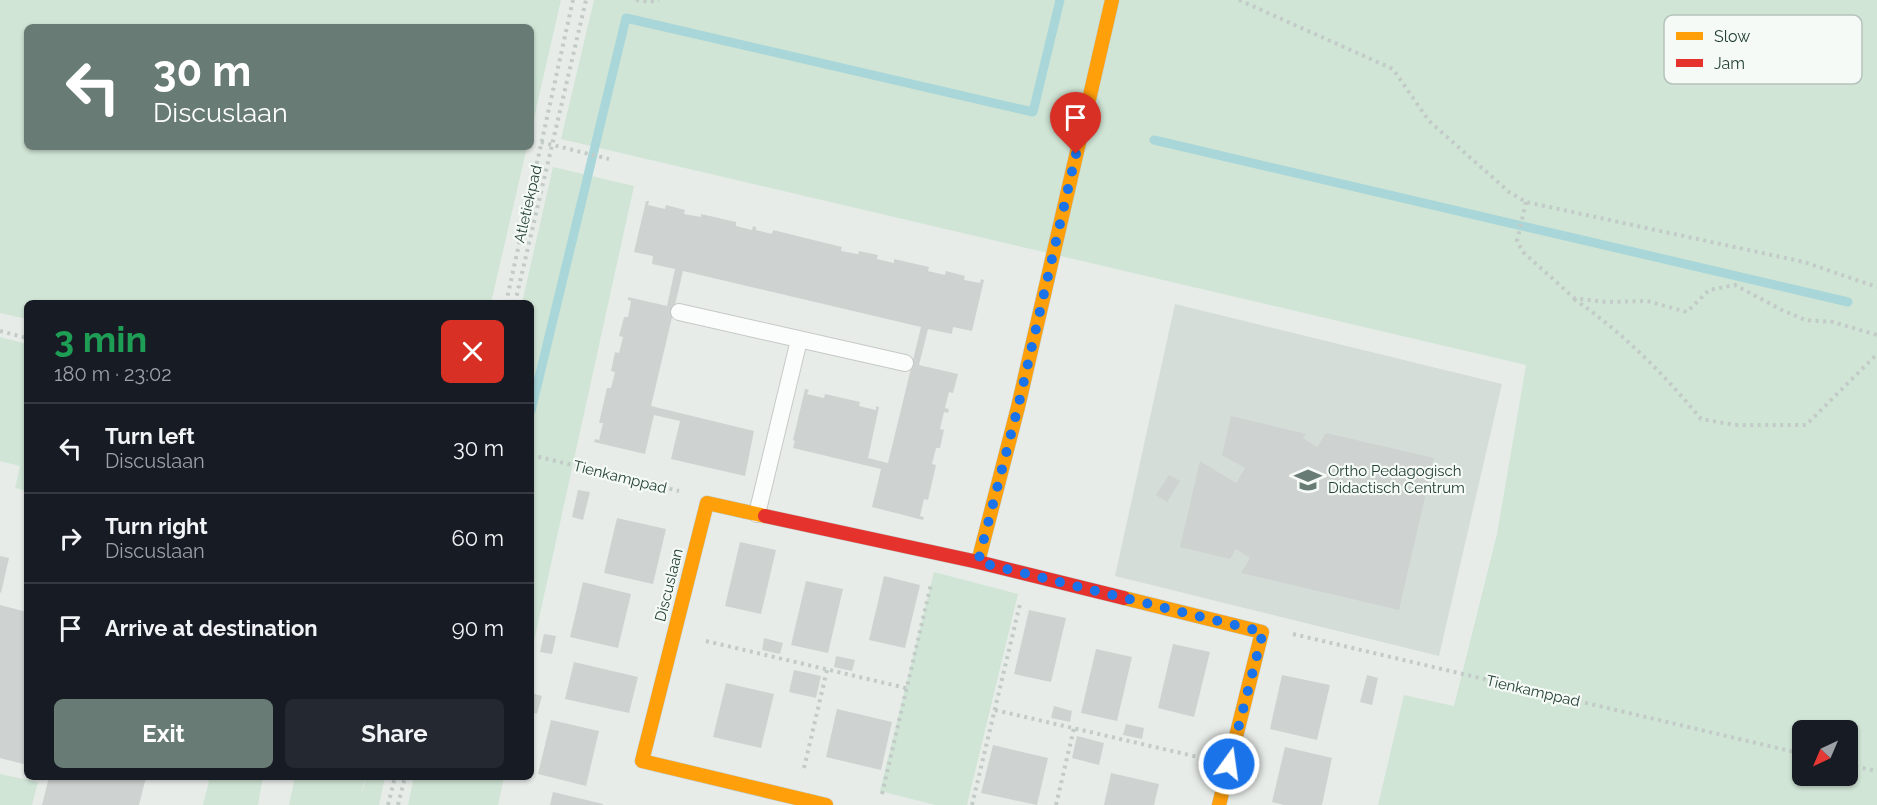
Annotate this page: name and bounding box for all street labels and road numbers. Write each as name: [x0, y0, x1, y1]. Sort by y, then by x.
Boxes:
street label: Atletiekpad: [510, 163, 546, 245]
street label: Tienkamppad: [571, 457, 669, 497]
street label: Discuslaan: [651, 547, 687, 623]
street label: Tienkamppad: [1484, 671, 1582, 711]

